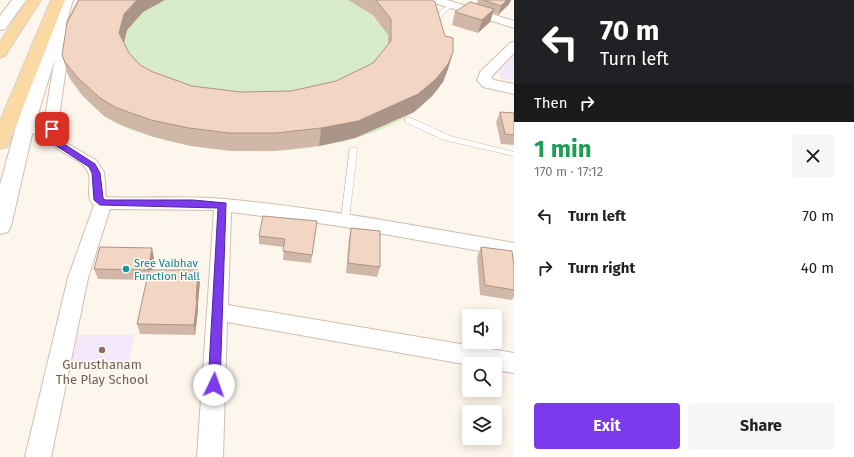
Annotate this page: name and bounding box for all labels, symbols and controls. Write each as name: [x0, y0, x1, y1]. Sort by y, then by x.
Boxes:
text: 70 m: [600, 14, 659, 47]
icon: left: [534, 16, 586, 68]
text: Turn left: [600, 48, 669, 70]
icon: right: [576, 92, 598, 114]
text: Then: [534, 94, 568, 112]
pin: [35, 112, 69, 146]
icon: arrive: [41, 118, 63, 140]
text: 1 min: [534, 135, 592, 163]
button: close: [792, 135, 834, 177]
text: 170 m · 17:12: [534, 164, 603, 179]
icon: left: [534, 205, 556, 227]
text: Turn left: [568, 207, 626, 225]
text: 70 m: [802, 207, 834, 225]
place label: Sree Vaibhav Function Hall: [134, 257, 200, 283]
icon: right: [534, 257, 556, 279]
text: Turn right: [568, 259, 635, 277]
text: 40 m: [801, 259, 834, 277]
marker: Sree Vaibhav Function Hall: [121, 264, 131, 274]
map controls: [462, 309, 502, 445]
button: sound: [462, 309, 502, 349]
marker: Gurusthanam The Play School: [97, 345, 107, 355]
place label: Gurusthanam The Play School: [56, 357, 149, 387]
button: search: [462, 357, 502, 397]
position arrow: [193, 364, 235, 406]
button: Exit: [534, 403, 680, 449]
button: Share: [688, 403, 834, 449]
button: layers: [462, 405, 502, 445]

